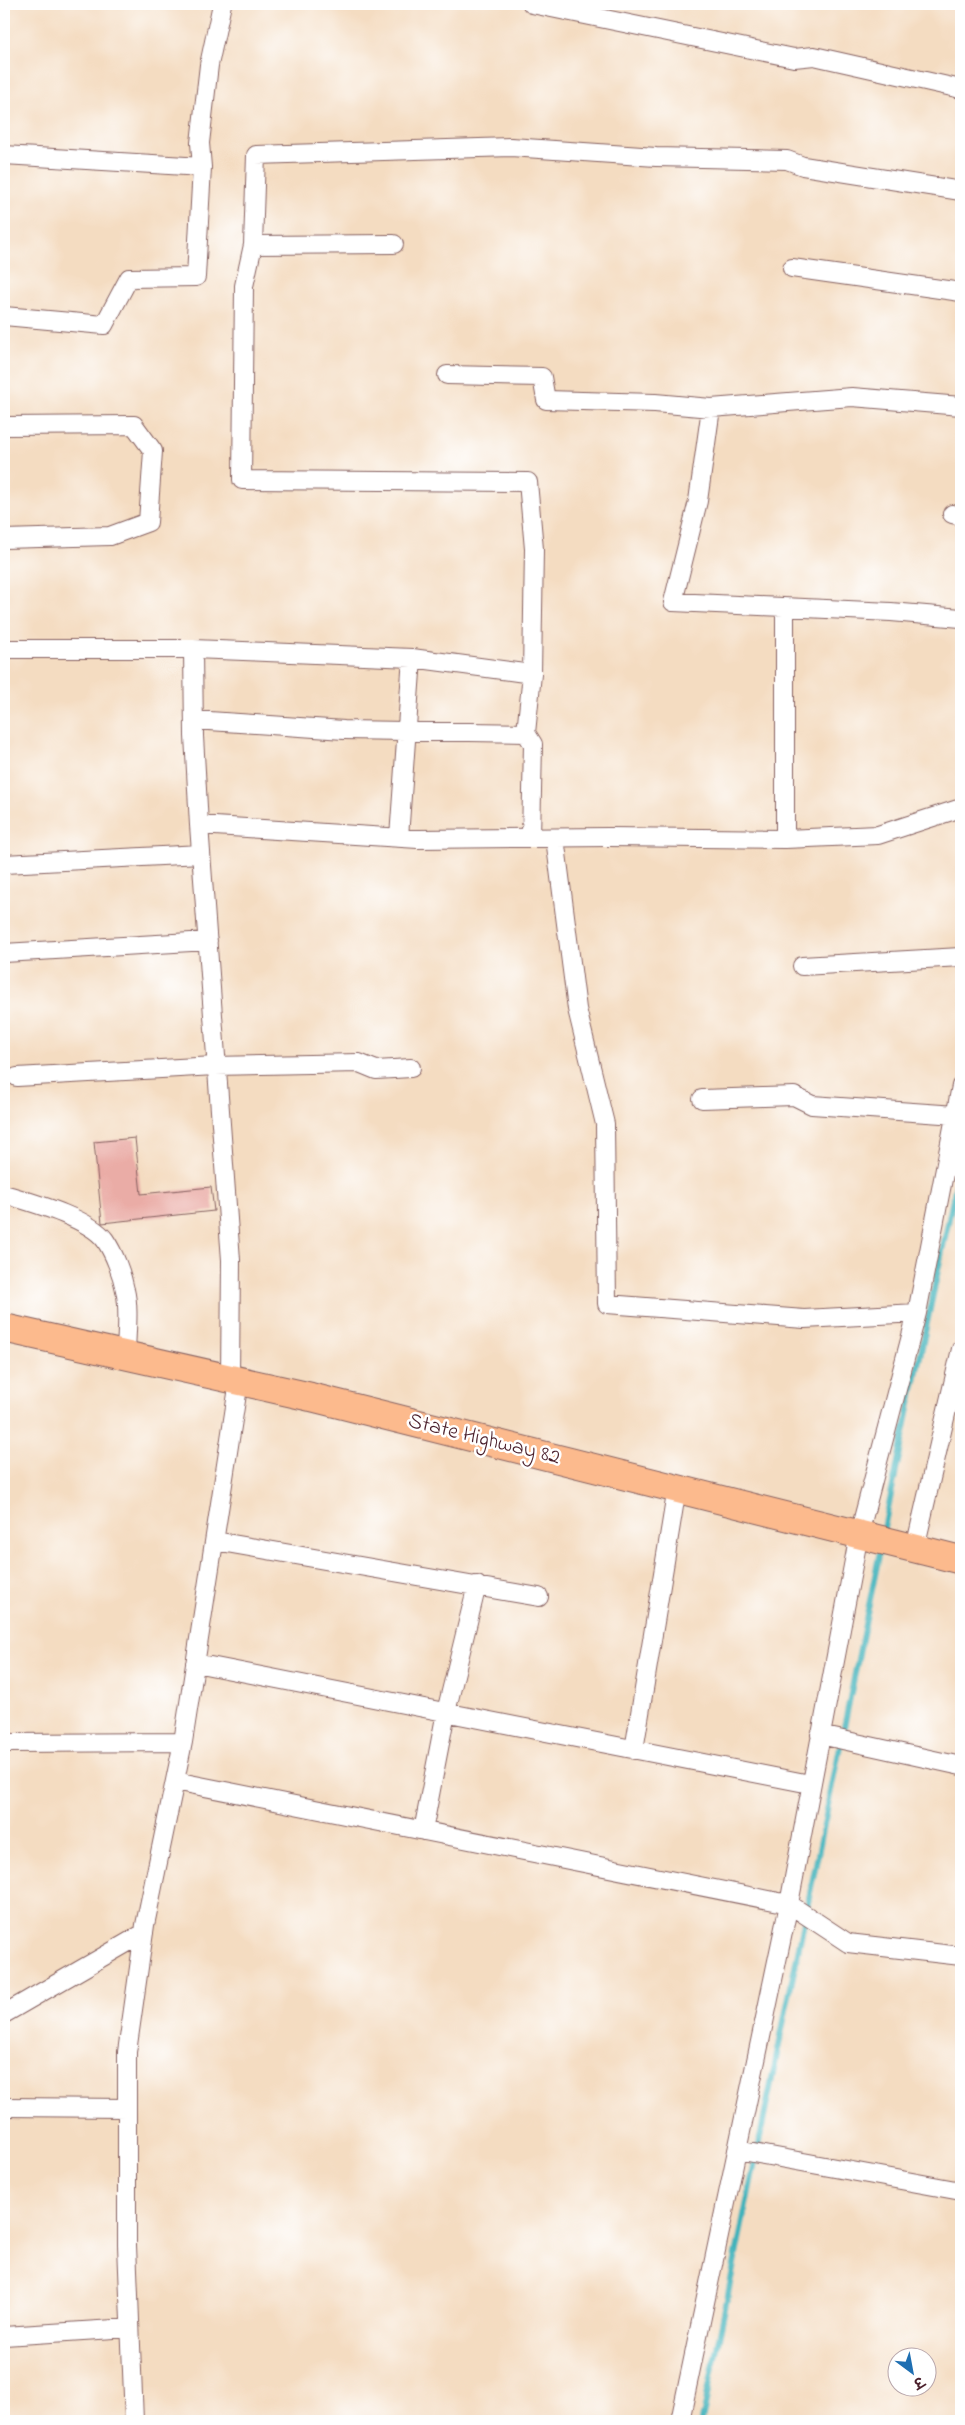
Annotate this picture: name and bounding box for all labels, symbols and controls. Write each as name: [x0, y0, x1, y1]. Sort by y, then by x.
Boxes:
street label: State Highway 82: [404, 1406, 563, 1475]
north arrow: [888, 2348, 938, 2398]
text: उ: [907, 2369, 929, 2394]

